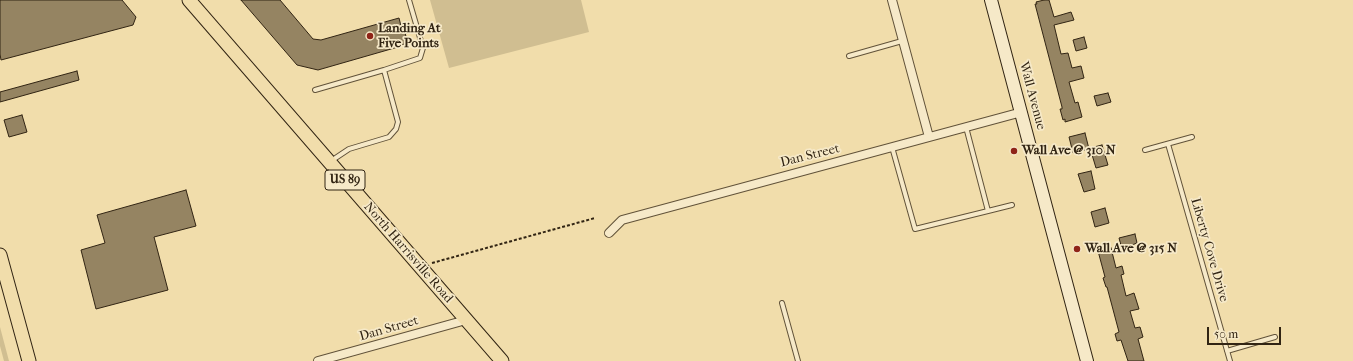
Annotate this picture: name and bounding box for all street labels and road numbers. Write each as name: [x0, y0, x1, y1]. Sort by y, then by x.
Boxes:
street label: Wall Avenue: [1015, 60, 1049, 132]
street label: Dan Street: [779, 141, 841, 171]
road number: US 89: [325, 170, 365, 190]
street label: Liberty Cove Drive: [1187, 196, 1231, 304]
street label: North Harrisville Road: [360, 200, 456, 306]
street label: Dan Street: [358, 313, 420, 345]

